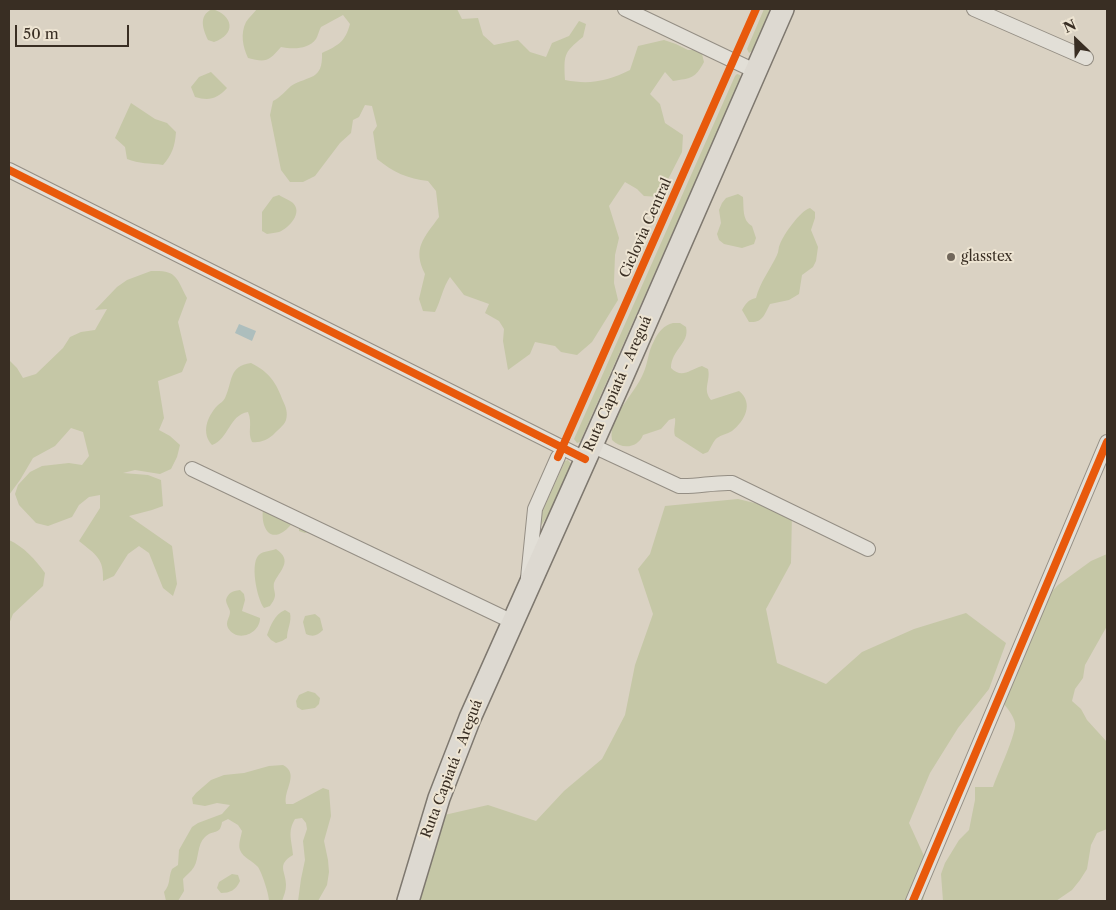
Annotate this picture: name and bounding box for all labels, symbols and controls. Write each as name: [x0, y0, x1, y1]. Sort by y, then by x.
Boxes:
scale bar: [18, 15, 131, 47]
north arrow: [1051, 15, 1101, 65]
text: N: [1061, 16, 1079, 37]
text: 50 m: [23, 24, 59, 43]
street label: Ciclovia Central: [616, 176, 676, 280]
place label: glasstex: [961, 249, 1012, 265]
marker: glasstex: [945, 251, 957, 263]
street label: Ruta Capiatá - Areguá: [580, 313, 656, 455]
street label: Ruta Capiatá - Areguá: [418, 697, 486, 841]

